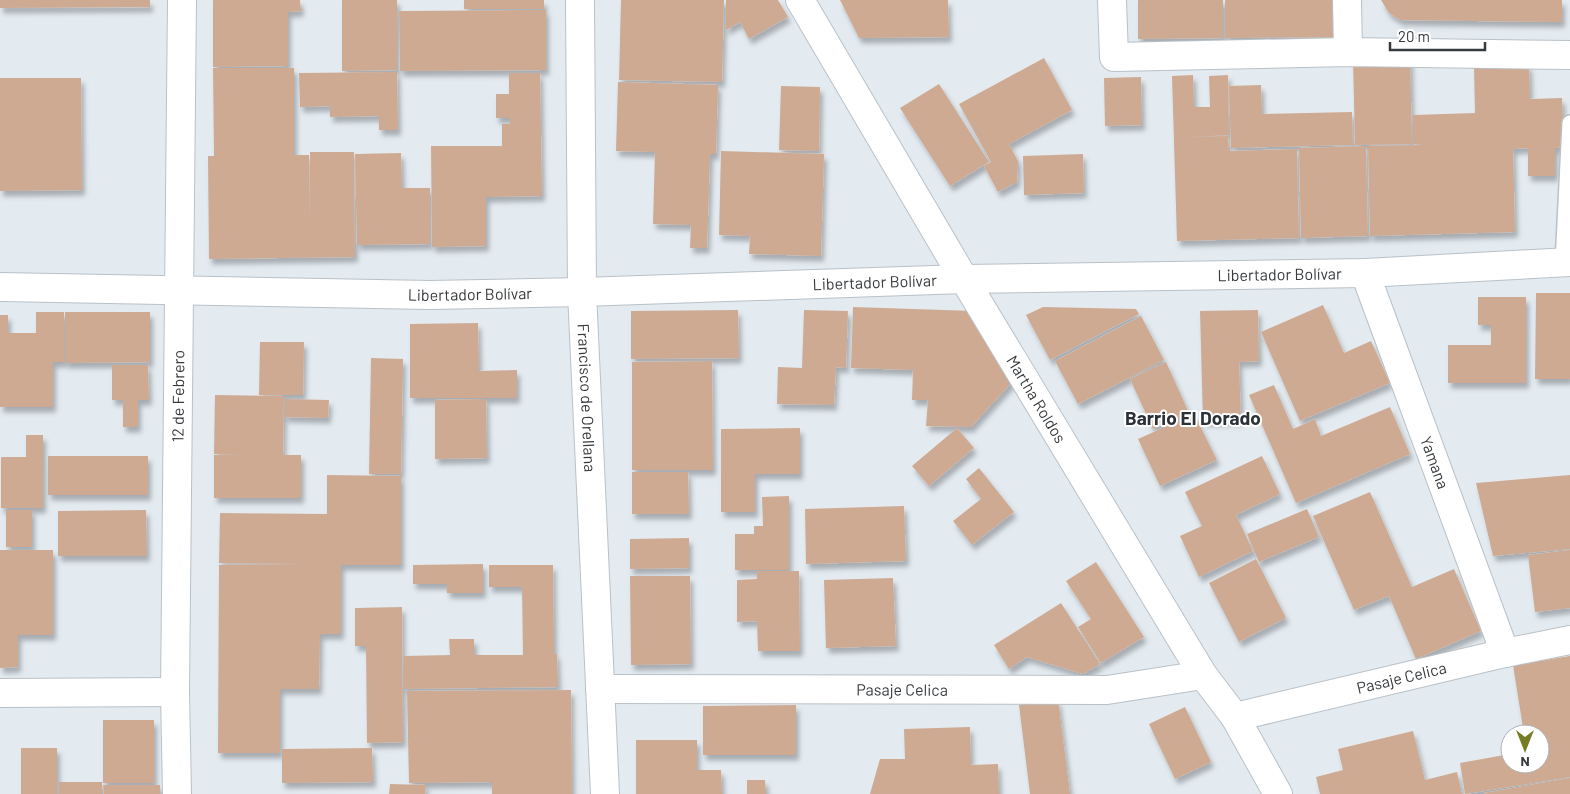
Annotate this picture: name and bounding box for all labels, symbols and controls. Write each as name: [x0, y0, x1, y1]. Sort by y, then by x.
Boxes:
scale bar: [1390, 20, 1485, 52]
text: 20 m: [1398, 27, 1430, 45]
street label: Libertador Bolívar: [1217, 263, 1342, 284]
street label: Libertador Bolívar: [812, 270, 937, 293]
street label: Libertador Bolívar: [408, 283, 532, 304]
street label: Francisco de Orellana: [574, 323, 600, 473]
street label: 12 de Febrero: [168, 350, 187, 442]
street label: Martha Roldos: [1003, 352, 1071, 446]
district label: Barrio El Dorado: [1125, 406, 1261, 429]
street label: Yamana: [1417, 433, 1454, 491]
street label: Pasaje Celica: [1354, 657, 1448, 697]
street label: Pasaje Celica: [856, 680, 948, 699]
north arrow: [1500, 724, 1550, 774]
text: N: [1520, 754, 1530, 771]

